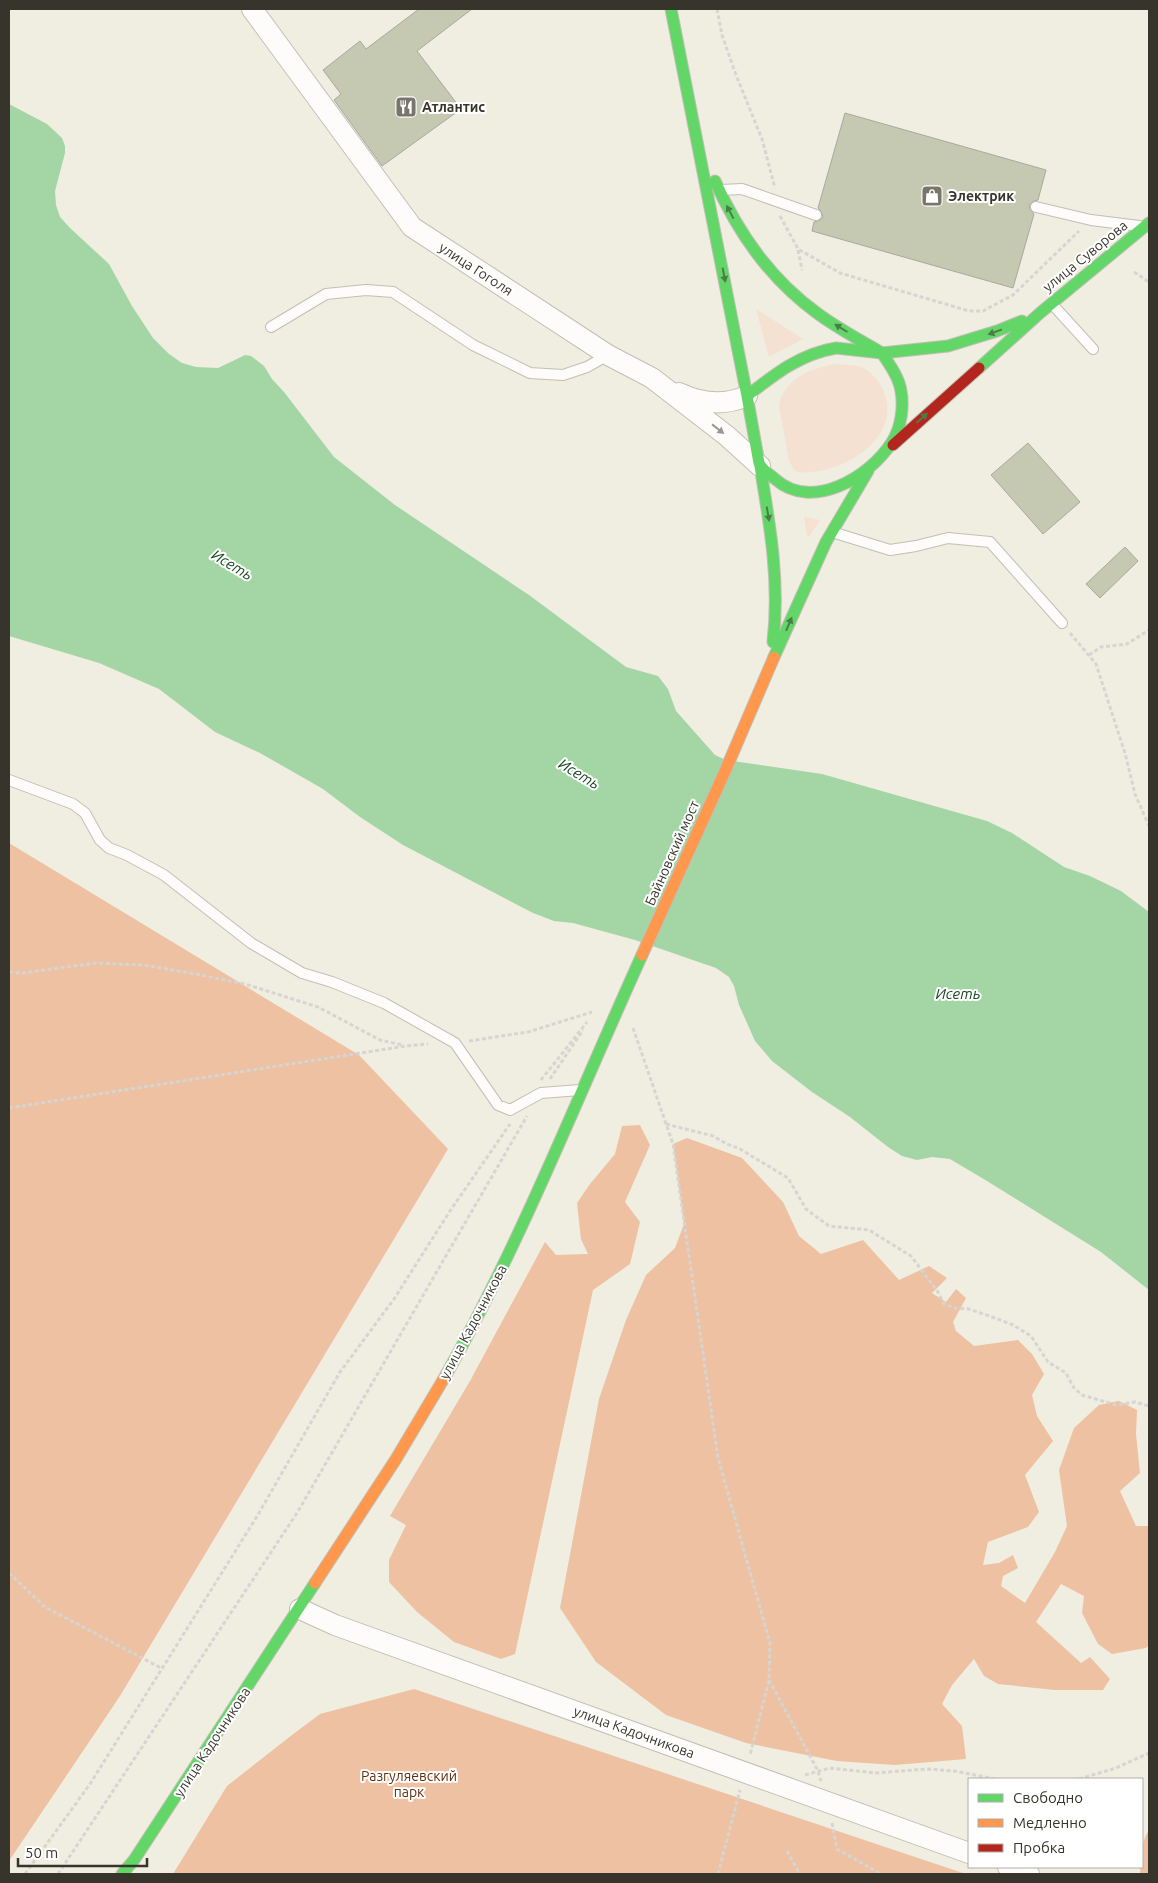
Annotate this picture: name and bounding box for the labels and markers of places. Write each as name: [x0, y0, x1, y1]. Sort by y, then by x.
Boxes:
restaurant icon: Атлантис: [394, 95, 418, 119]
place label: Атлантис: [422, 99, 485, 115]
shop icon: Электрик: [920, 184, 944, 208]
place label: Электрик: [948, 188, 1014, 204]

